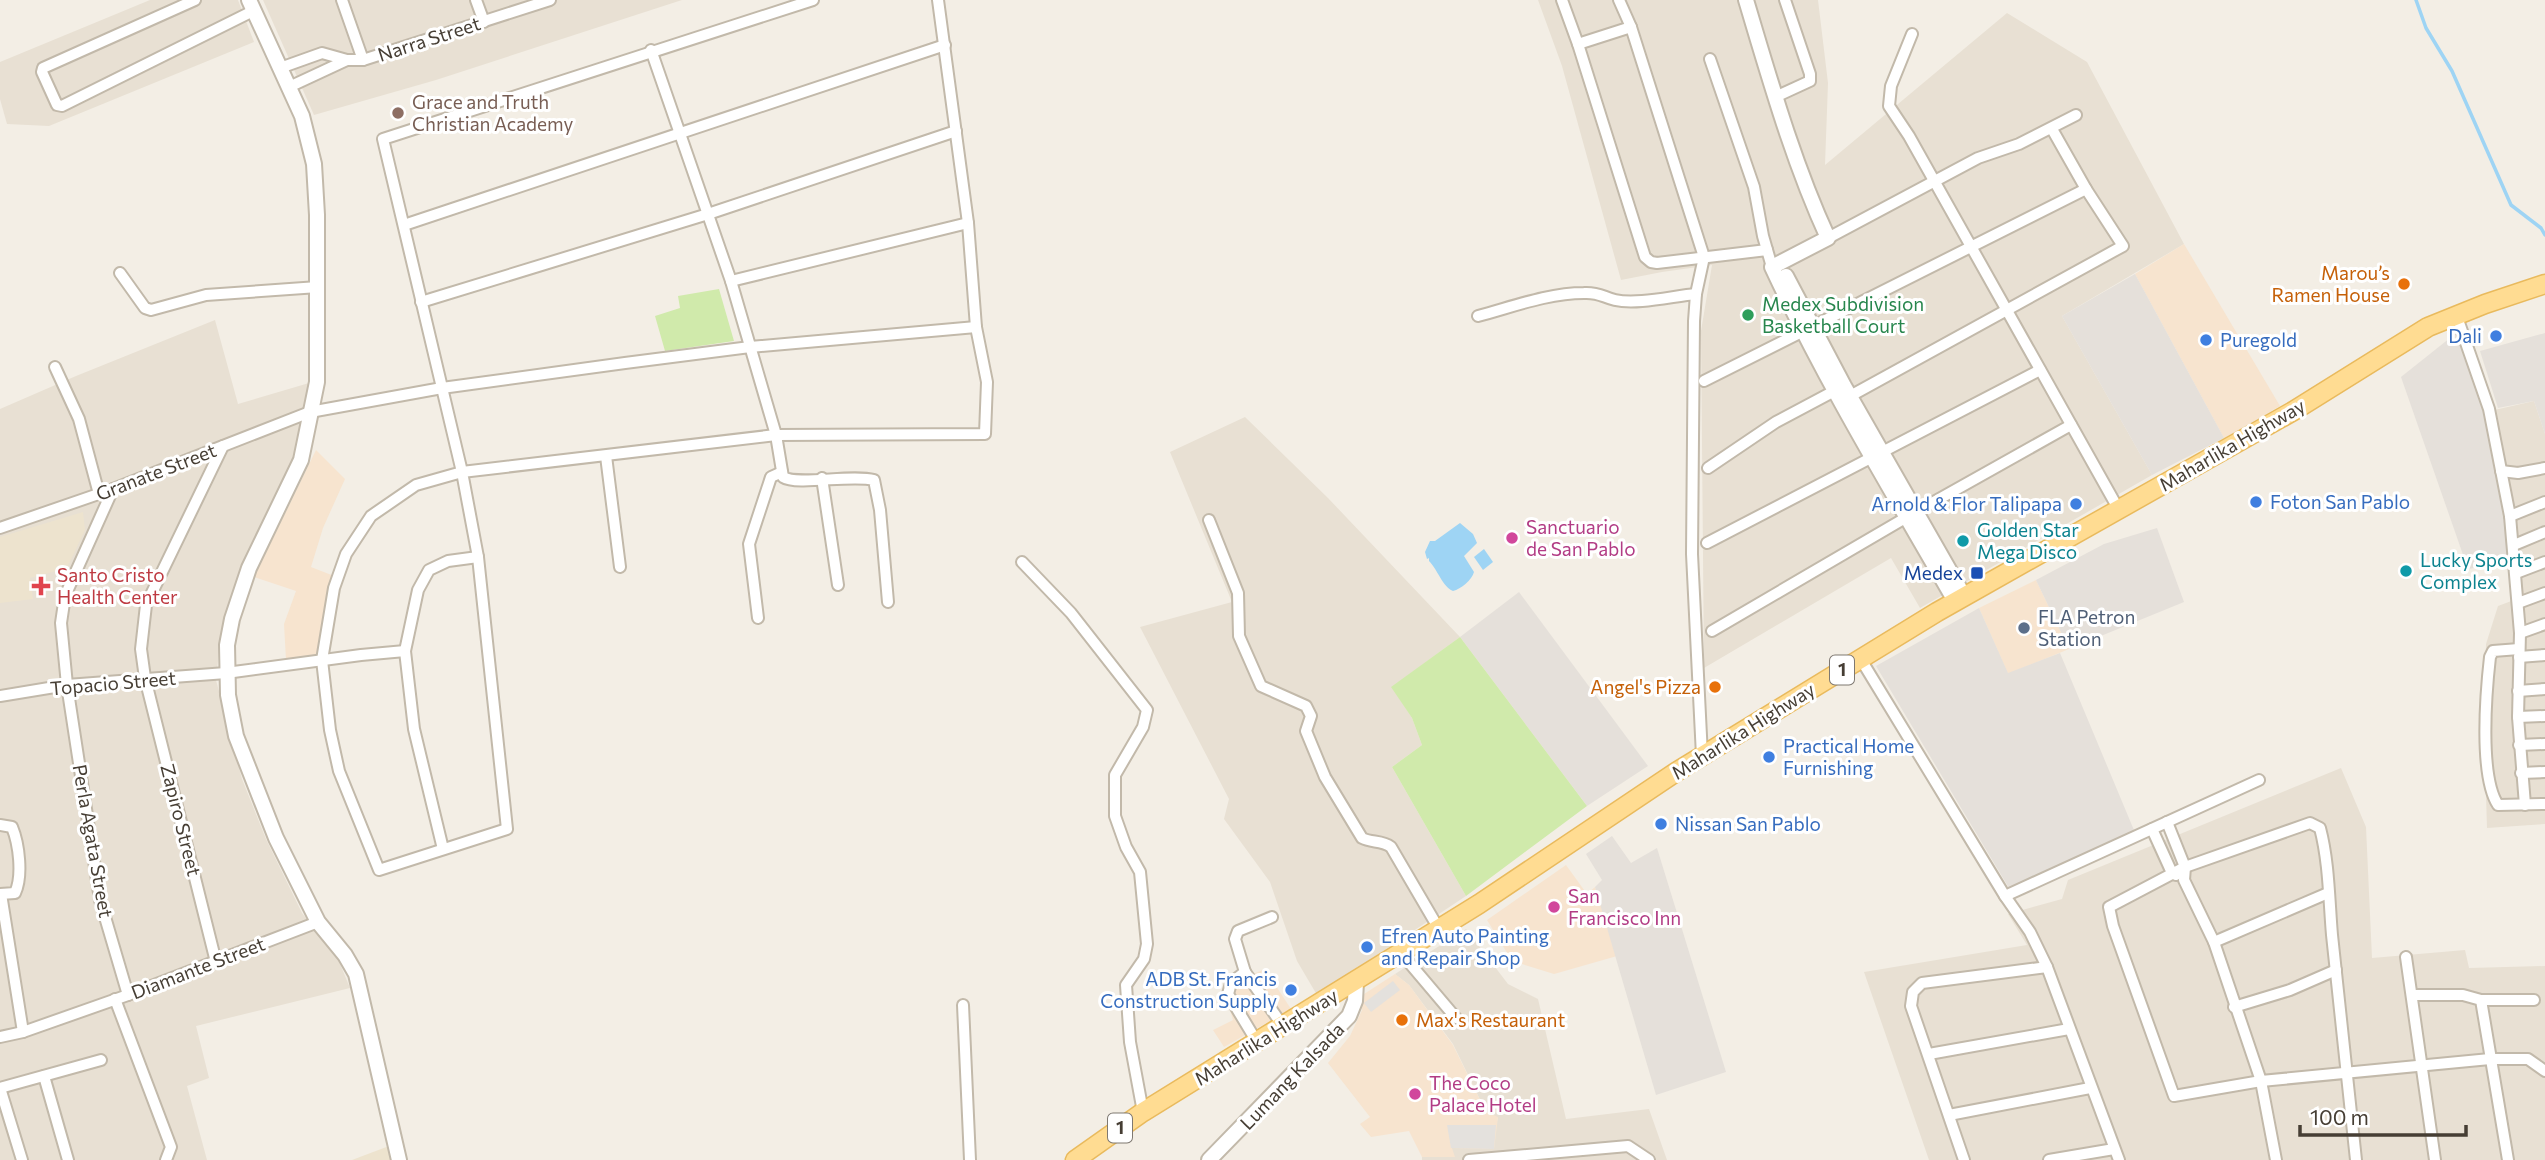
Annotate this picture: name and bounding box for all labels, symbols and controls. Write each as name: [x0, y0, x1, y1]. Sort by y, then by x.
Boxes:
street label: Narra Street: [375, 11, 483, 66]
place label: Grace and Truth Christian Academy: [412, 90, 573, 135]
marker: Grace and Truth Christian Academy: [390, 105, 406, 121]
place label: Marou’s Ramen House: [2271, 261, 2390, 306]
marker: Marou’s Ramen House: [2396, 276, 2412, 292]
place label: Medex Subdivision Basketball Court: [1762, 292, 1924, 337]
marker: Medex Subdivision Basketball Court: [1740, 307, 1756, 323]
place label: Dali: [2448, 324, 2482, 347]
place label: Puregold: [2220, 328, 2297, 351]
marker: Dali: [2488, 328, 2504, 344]
marker: Puregold: [2198, 332, 2214, 348]
street label: Maharlika Highway: [2155, 393, 2309, 496]
street label: Granate Street: [92, 438, 219, 505]
place label: Foton San Pablo: [2270, 490, 2410, 513]
place label: Arnold & Flor Talipapa: [1871, 492, 2062, 515]
marker: Foton San Pablo: [2248, 494, 2264, 510]
marker: Arnold & Flor Talipapa: [2068, 496, 2084, 512]
place label: Sanctuario de San Pablo: [1526, 515, 1636, 560]
place label: Golden Star Mega Disco: [1977, 518, 2079, 563]
marker: Sanctuario de San Pablo: [1504, 530, 1520, 546]
marker: Golden Star Mega Disco: [1955, 533, 1971, 549]
place label: Lucky Sports Complex: [2420, 548, 2532, 593]
place label: Medex: [1904, 561, 1963, 584]
place label: Santo Cristo Health Center: [57, 563, 178, 608]
marker: Lucky Sports Complex: [2398, 563, 2414, 579]
marker: Medex: [1969, 565, 1985, 581]
marker: Santo Cristo Health Center: [31, 576, 51, 596]
place label: FLA Petron Station: [2038, 605, 2135, 650]
marker: FLA Petron Station: [2016, 620, 2032, 636]
road number: 1: [1830, 656, 1854, 684]
street label: Topacio Street: [49, 666, 177, 699]
place label: Angel's Pizza: [1590, 675, 1701, 698]
street label: Maharlika Highway: [1667, 677, 1819, 784]
marker: Angel's Pizza: [1707, 679, 1723, 695]
place label: Practical Home Furnishing: [1783, 734, 1914, 779]
marker: Practical Home Furnishing: [1761, 749, 1777, 765]
street label: Zapiro Street: [156, 761, 207, 879]
street label: Perla Agata Street: [69, 762, 118, 920]
place label: Nissan San Pablo: [1675, 812, 1821, 835]
marker: Nissan San Pablo: [1653, 816, 1669, 832]
place label: San Francisco Inn: [1568, 884, 1681, 929]
marker: San Francisco Inn: [1546, 899, 1562, 915]
place label: Efren Auto Painting and Repair Shop: [1381, 924, 1549, 969]
street label: Diamante Street: [128, 931, 268, 1004]
marker: Efren Auto Painting and Repair Shop: [1359, 939, 1375, 955]
place label: ADB St. Francis Construction Supply: [1100, 967, 1277, 1012]
marker: ADB St. Francis Construction Supply: [1283, 982, 1299, 998]
street label: Maharlika Highway: [1190, 983, 1342, 1090]
place label: Max's Restaurant: [1416, 1008, 1565, 1031]
marker: Max's Restaurant: [1394, 1012, 1410, 1028]
street label: Lumang Kalsada: [1235, 1017, 1348, 1134]
place label: The Coco Palace Hotel: [1429, 1071, 1537, 1116]
marker: The Coco Palace Hotel: [1407, 1086, 1423, 1102]
scale bar: [2300, 1094, 2466, 1138]
text: 100 m: [2310, 1104, 2369, 1129]
road number: 1: [1108, 1114, 1132, 1142]

